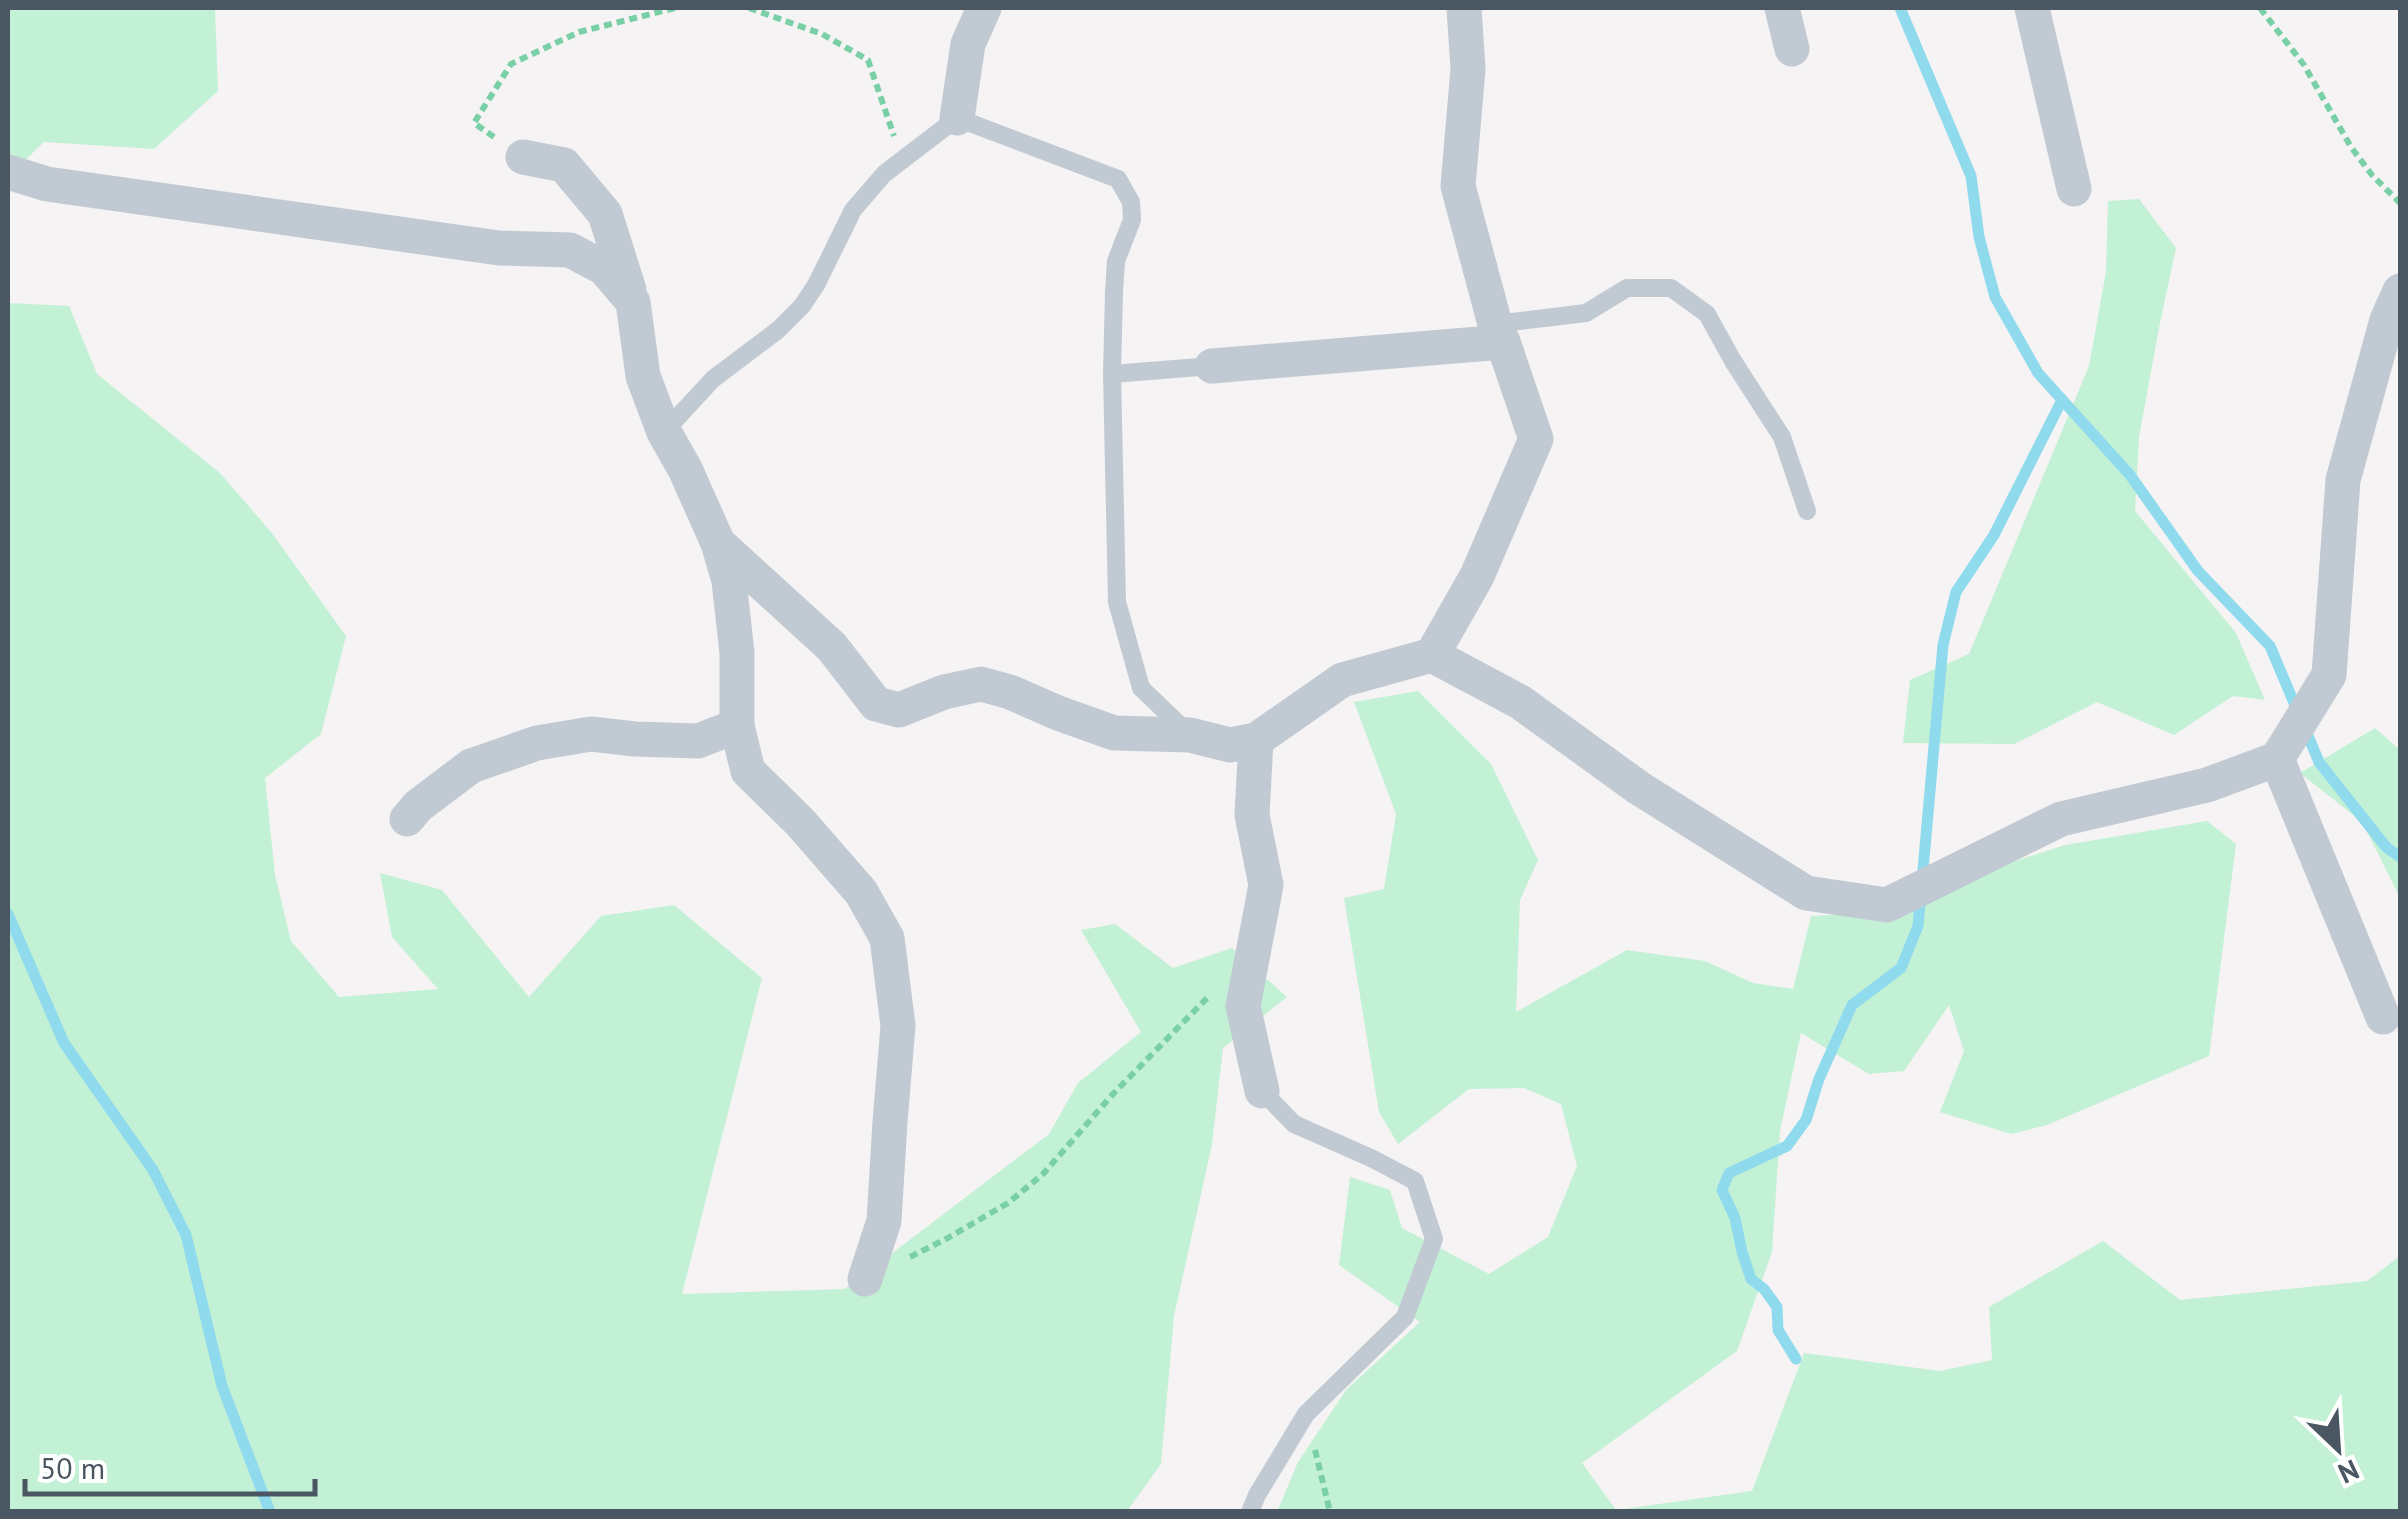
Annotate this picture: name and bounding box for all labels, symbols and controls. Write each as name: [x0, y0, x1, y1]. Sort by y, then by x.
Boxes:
north arrow: [2288, 1399, 2388, 1499]
scale bar: [25, 1434, 315, 1496]
text: 50 m: [40, 1448, 105, 1487]
text: N: [2333, 1451, 2365, 1493]

